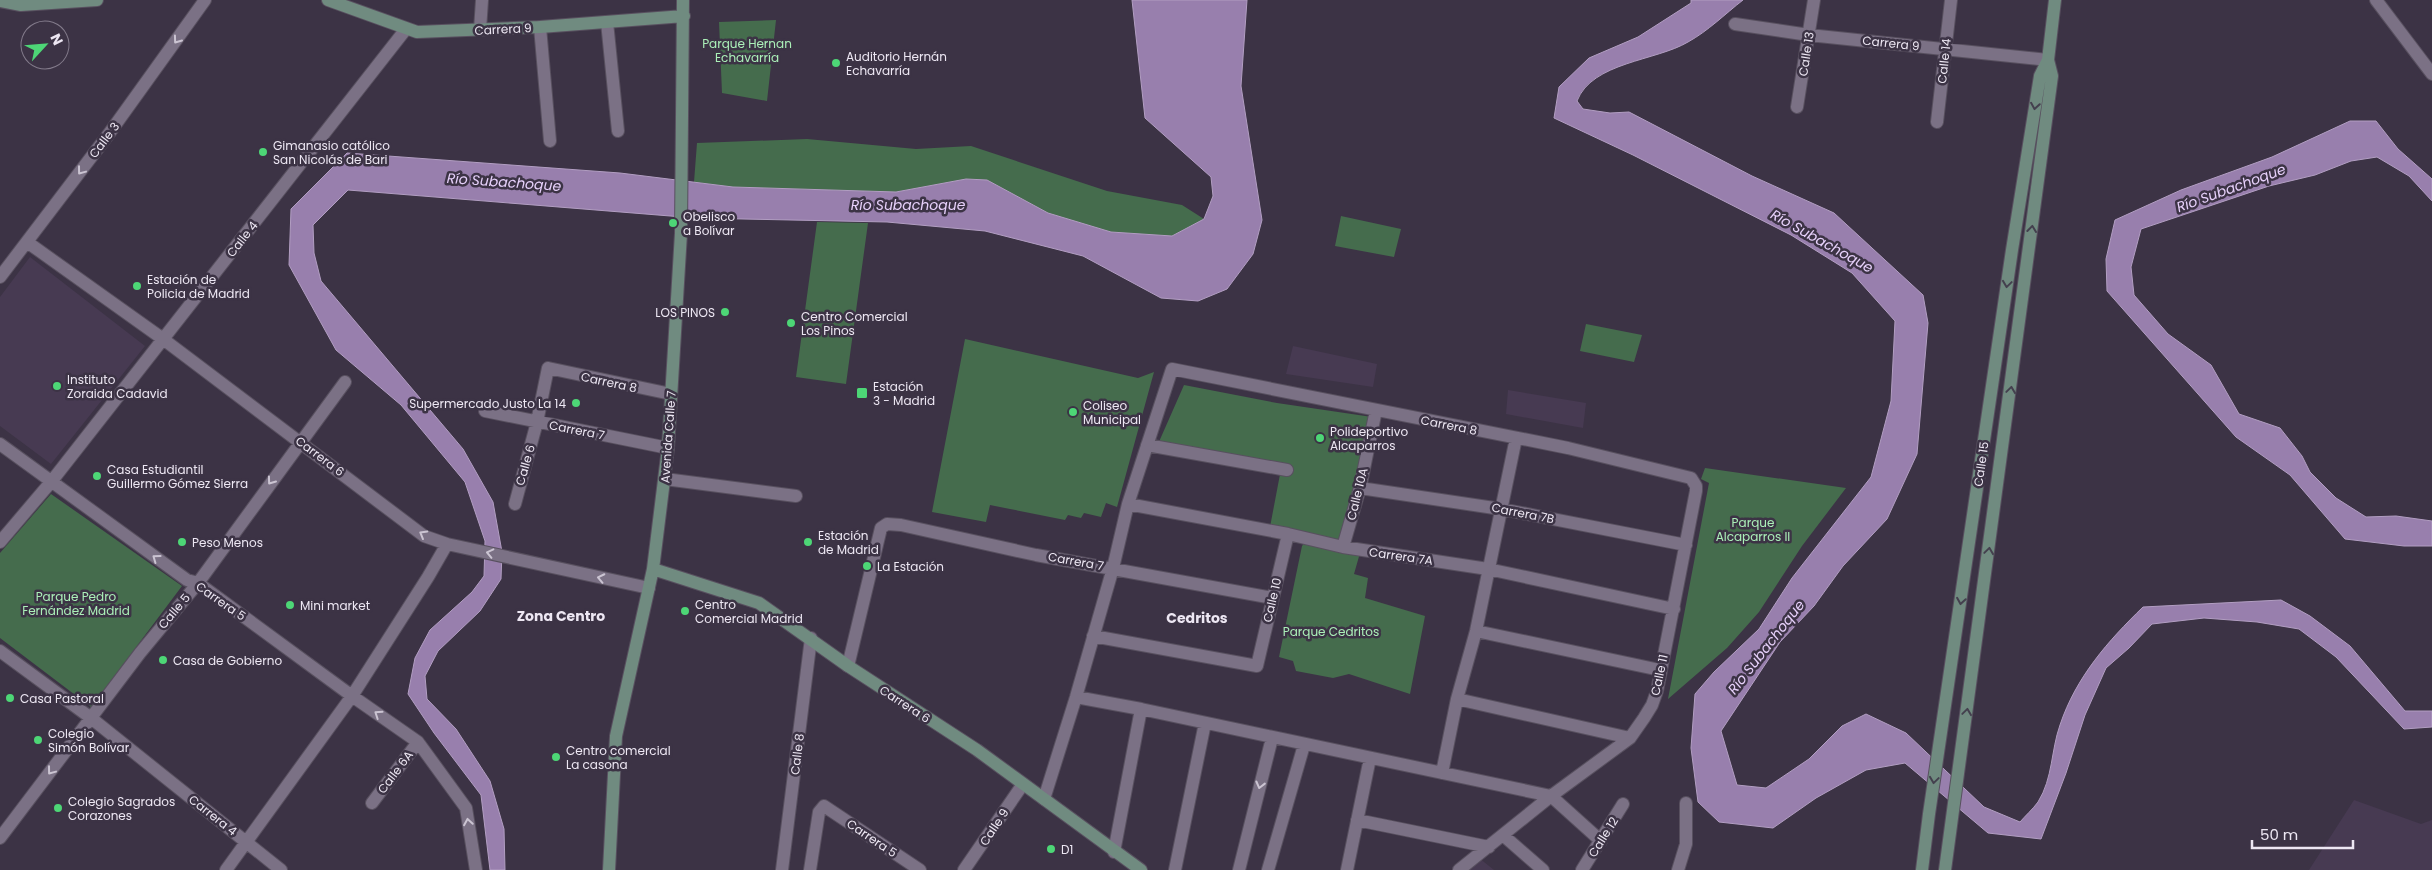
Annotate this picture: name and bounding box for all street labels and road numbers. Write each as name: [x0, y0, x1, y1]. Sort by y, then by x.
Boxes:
street label: Carrera 9: [474, 19, 532, 39]
street label: Calle 13: [1794, 31, 1818, 77]
street label: Carrera 9: [1862, 32, 1920, 54]
street label: Calle 14: [1933, 37, 1955, 84]
street label: Calle 3: [85, 119, 123, 161]
street label: Calle 4: [223, 217, 262, 261]
street label: Carrera 8: [579, 368, 639, 396]
street label: Avenida Calle 7: [656, 390, 680, 484]
street label: Carrera 8: [1419, 411, 1479, 439]
street label: Carrera 7: [548, 416, 607, 444]
street label: Carrera 6: [292, 432, 348, 480]
street label: Calle 15: [1969, 440, 1993, 488]
street label: Calle 6: [511, 443, 539, 487]
street label: Calle 10A: [1342, 466, 1372, 522]
street label: Carrera 7B: [1490, 499, 1556, 527]
street label: Carrera 7A: [1368, 543, 1434, 569]
street label: Carrera 7: [1047, 548, 1106, 574]
street label: Calle 10: [1259, 576, 1285, 624]
street label: Carrera 5: [193, 578, 249, 624]
street label: Calle 5: [154, 590, 194, 632]
street label: Calle 11: [1646, 653, 1672, 697]
street label: Carrera 6: [876, 681, 934, 727]
street label: Calle 8: [786, 732, 808, 776]
street label: Calle 6A: [373, 747, 417, 797]
street label: Carrera 4: [185, 791, 241, 840]
street label: Calle 9: [975, 805, 1013, 849]
street label: Calle 12: [1584, 813, 1622, 860]
street label: Carrera 5: [844, 815, 900, 861]

